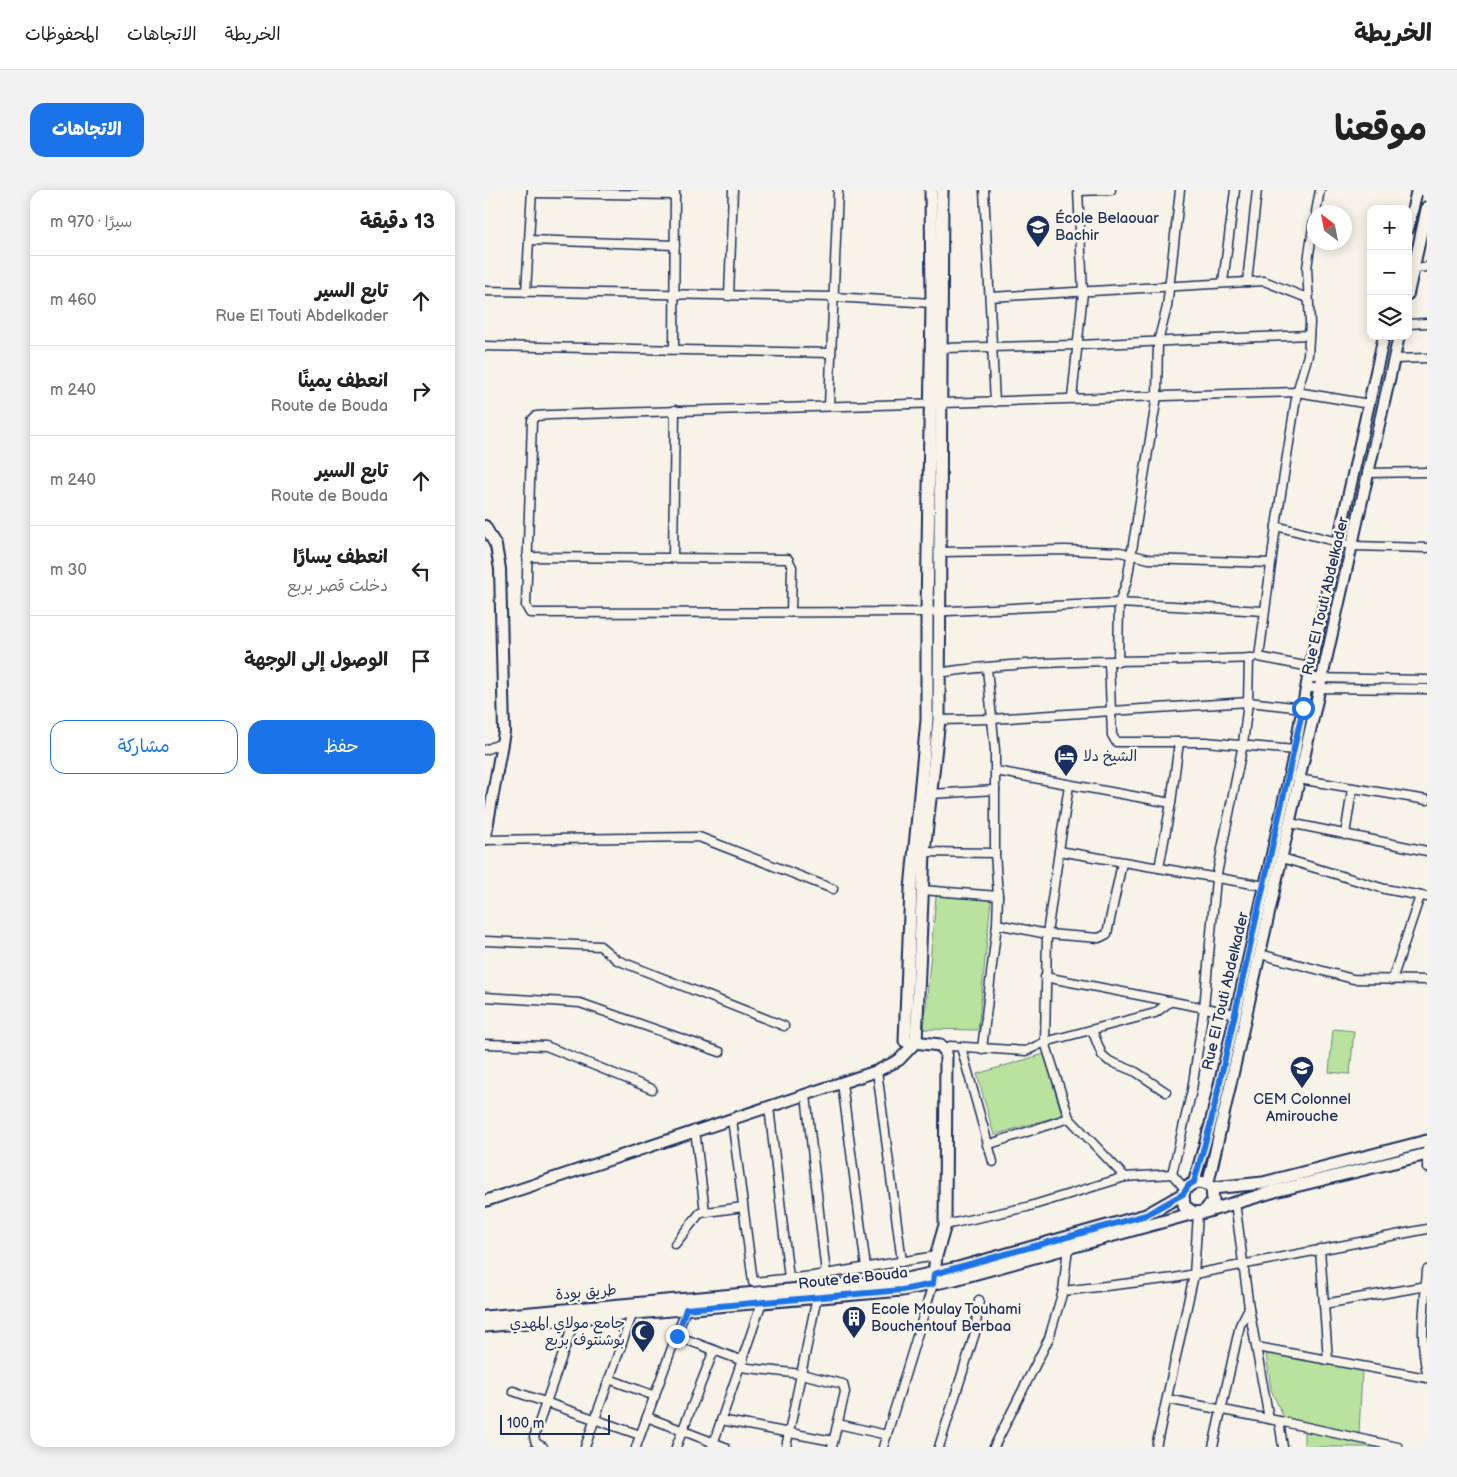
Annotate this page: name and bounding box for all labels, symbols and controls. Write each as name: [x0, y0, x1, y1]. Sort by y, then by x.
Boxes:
text: الخريطة: [1354, 19, 1432, 48]
text: المحفوظات: [25, 24, 99, 45]
text: الاتجاهات: [127, 24, 197, 45]
text: الخريطة: [225, 24, 281, 45]
button: الاتجاهات: [30, 103, 144, 157]
text: موقعنا: [1334, 108, 1427, 151]
north arrow: [1307, 205, 1352, 250]
map controls: [1367, 205, 1412, 340]
button: +: [1367, 205, 1412, 250]
text: 13 دقيقة: [360, 209, 435, 234]
place label: École Belaouar Bachir: [1055, 209, 1159, 245]
text: سيرًا · 970 m: [50, 213, 132, 232]
school or university icon: École Belaouar Bachir: [1025, 214, 1051, 248]
button: −: [1367, 250, 1412, 295]
text: تابع السير: [315, 280, 388, 303]
icon: ahead: [407, 287, 435, 315]
text: 460 m: [50, 291, 97, 310]
button: layers: [1367, 295, 1412, 340]
text: Rue El Touti Abdelkader: [215, 307, 388, 326]
text: انعطف يمينًا: [298, 370, 388, 393]
icon: right: [407, 377, 435, 405]
text: 240 m: [50, 381, 96, 400]
text: Route de Bouda: [271, 397, 388, 416]
text: تابع السير: [315, 460, 388, 483]
icon: ahead: [407, 467, 435, 495]
text: 240 m: [50, 471, 96, 490]
text: Route de Bouda: [271, 487, 388, 506]
street label: Rue El Touti Abdelkader: [1298, 514, 1353, 677]
text: انعطف يسارًا: [293, 546, 388, 569]
icon: left: [407, 557, 435, 585]
text: 30 m: [50, 561, 87, 580]
text: دخلت قصر بربع: [287, 577, 388, 596]
icon: arrive: [407, 647, 435, 675]
text: الوصول إلى الوجهة: [244, 649, 388, 672]
route start: [1292, 697, 1315, 720]
button: مشاركة: [50, 720, 238, 774]
button: حفظ: [248, 720, 435, 774]
hotel icon: الشيخ دلا: [1053, 743, 1079, 777]
place label: الشيخ دلا: [1083, 747, 1137, 766]
street label: Rue El Touti Abdelkader: [1198, 909, 1253, 1072]
school or university icon: CEM Colonnel Amirouche: [1289, 1055, 1315, 1089]
place label: CEM Colonnel Amirouche: [1253, 1090, 1351, 1126]
street label: Route de Bouda: [797, 1263, 909, 1294]
street label: طريق بودة: [555, 1280, 618, 1305]
place label: Ecole Moulay Touhami Bouchentouf Berbaa: [871, 1300, 1021, 1336]
building icon: Ecole Moulay Touhami Bouchentouf Berbaa: [841, 1305, 867, 1339]
place label: جامع مولاي المهدي بوشنتوف بربع: [510, 1314, 625, 1351]
mosque icon: جامع مولاي المهدي بوشنتوف بربع: [630, 1319, 656, 1353]
route end: [666, 1325, 689, 1348]
scale bar: [500, 1412, 610, 1435]
text: 100 m: [507, 1415, 544, 1432]

